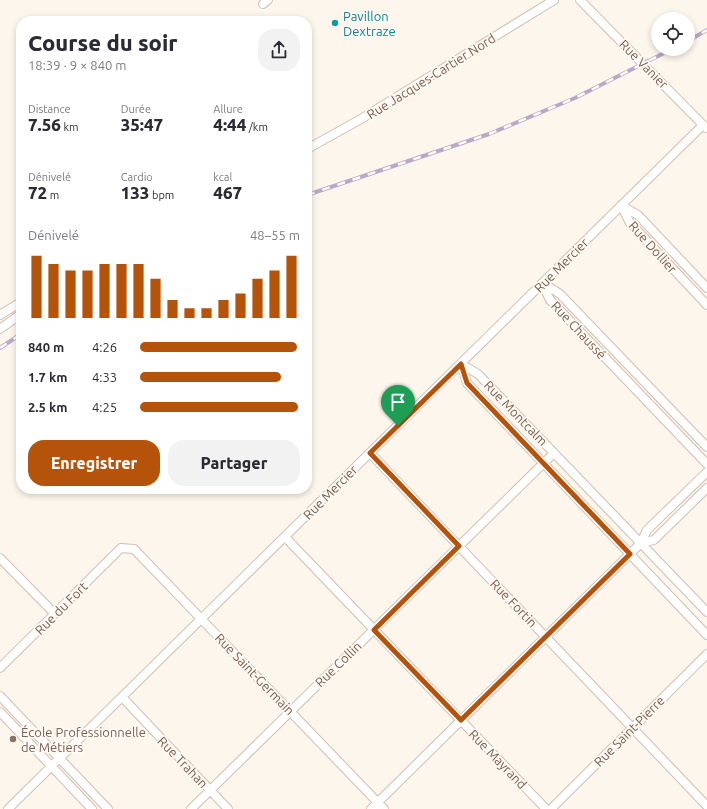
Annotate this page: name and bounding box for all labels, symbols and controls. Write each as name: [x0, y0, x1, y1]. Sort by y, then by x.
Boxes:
place label: Pavillon Dextraze: [343, 9, 396, 38]
map controls: [651, 12, 695, 56]
button: locate: [651, 12, 695, 56]
marker: Pavillon Dextraze: [330, 18, 340, 28]
button: share: [258, 29, 300, 71]
text: Course du soir: [28, 30, 178, 55]
street label: Rue Jacques-Cartier Nord: [364, 31, 498, 121]
street label: Rue Vanier: [617, 37, 671, 91]
text: 18:39 · 9 × 840 m: [28, 58, 127, 72]
text: Distance: [28, 103, 71, 115]
text: Durée: [121, 103, 151, 115]
text: Allure: [213, 103, 243, 115]
text: 7.56: [28, 115, 61, 134]
text: 35:47: [121, 115, 163, 134]
text: 4:44: [213, 115, 246, 134]
text: km: [61, 121, 79, 133]
text: /km: [246, 121, 268, 133]
text: Dénivelé: [28, 171, 71, 183]
text: Cardio: [121, 171, 153, 183]
text: kcal: [213, 171, 232, 183]
text: 72: [28, 183, 47, 202]
text: 133: [121, 183, 149, 202]
text: 467: [213, 183, 242, 202]
text: m: [47, 189, 59, 201]
text: bpm: [149, 189, 174, 201]
street label: Rue Dollier: [626, 218, 680, 276]
text: Dénivelé: [28, 228, 79, 242]
text: 48–55 m: [250, 228, 300, 242]
street label: Rue Mercier: [531, 235, 591, 295]
street label: Rue Chaussé: [549, 298, 609, 362]
text: 840 m: [28, 340, 64, 354]
text: 4:26: [92, 340, 117, 354]
text: 1.7 km: [28, 370, 67, 384]
text: 4:33: [92, 370, 117, 384]
street label: Rue Montcalm: [482, 378, 550, 448]
pin: [381, 385, 415, 426]
icon: arrive: [387, 391, 409, 413]
text: 2.5 km: [28, 400, 67, 414]
text: 4:25: [92, 400, 117, 414]
button: Enregistrer: [28, 440, 160, 486]
button: Partager: [168, 440, 300, 486]
street label: Rue Mercier: [300, 462, 360, 522]
street label: Rue Fortin: [488, 576, 540, 630]
street label: Rue du Fort: [32, 579, 90, 637]
street label: Rue Saint-Germain: [213, 630, 297, 718]
street label: Rue Collin: [312, 639, 364, 689]
street label: Rue Saint-Pierre: [591, 693, 667, 769]
place label: École Professionnelle de Métiers: [21, 724, 146, 754]
street label: Rue Mayrand: [466, 727, 530, 791]
marker: École Professionnelle de Métiers: [8, 734, 18, 744]
street label: Rue Trahan: [155, 734, 211, 790]

